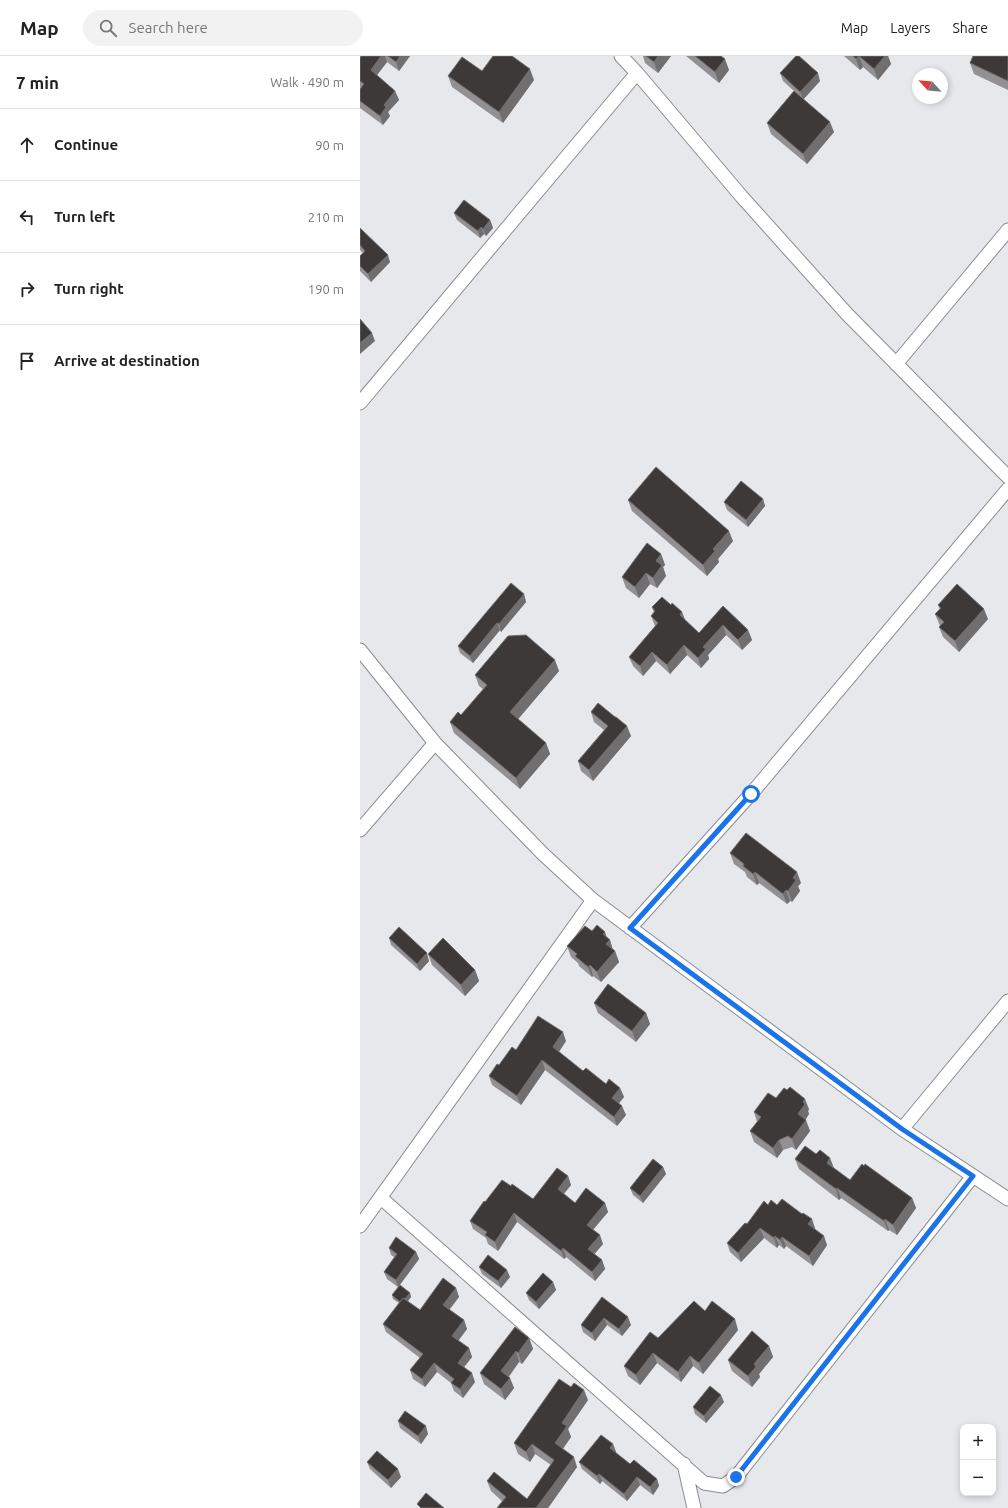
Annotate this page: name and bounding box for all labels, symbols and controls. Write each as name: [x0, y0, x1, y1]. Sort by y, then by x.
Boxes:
search box: [83, 10, 363, 46]
text: Map: [20, 17, 59, 39]
icon: search: [97, 17, 119, 39]
text: Search here: [129, 19, 208, 36]
text: Map: [841, 20, 868, 36]
text: Layers: [890, 20, 930, 36]
text: Share: [952, 20, 988, 36]
north arrow: [912, 68, 948, 104]
text: 7 min: [16, 73, 59, 92]
text: Walk · 490 m: [270, 75, 344, 89]
icon: ahead: [16, 134, 38, 156]
text: Continue: [54, 136, 118, 153]
text: 90 m: [315, 138, 344, 152]
icon: left: [16, 206, 38, 228]
text: Turn left: [54, 208, 115, 225]
text: 210 m: [308, 210, 344, 224]
icon: right: [16, 278, 38, 300]
text: Turn right: [54, 280, 124, 297]
text: 190 m: [308, 282, 344, 296]
icon: arrive: [16, 350, 38, 372]
text: Arrive at destination: [54, 352, 200, 369]
route start: [742, 785, 760, 803]
map controls: [960, 1424, 996, 1496]
button: +: [960, 1424, 996, 1460]
button: −: [960, 1460, 996, 1496]
route end: [727, 1468, 745, 1486]

